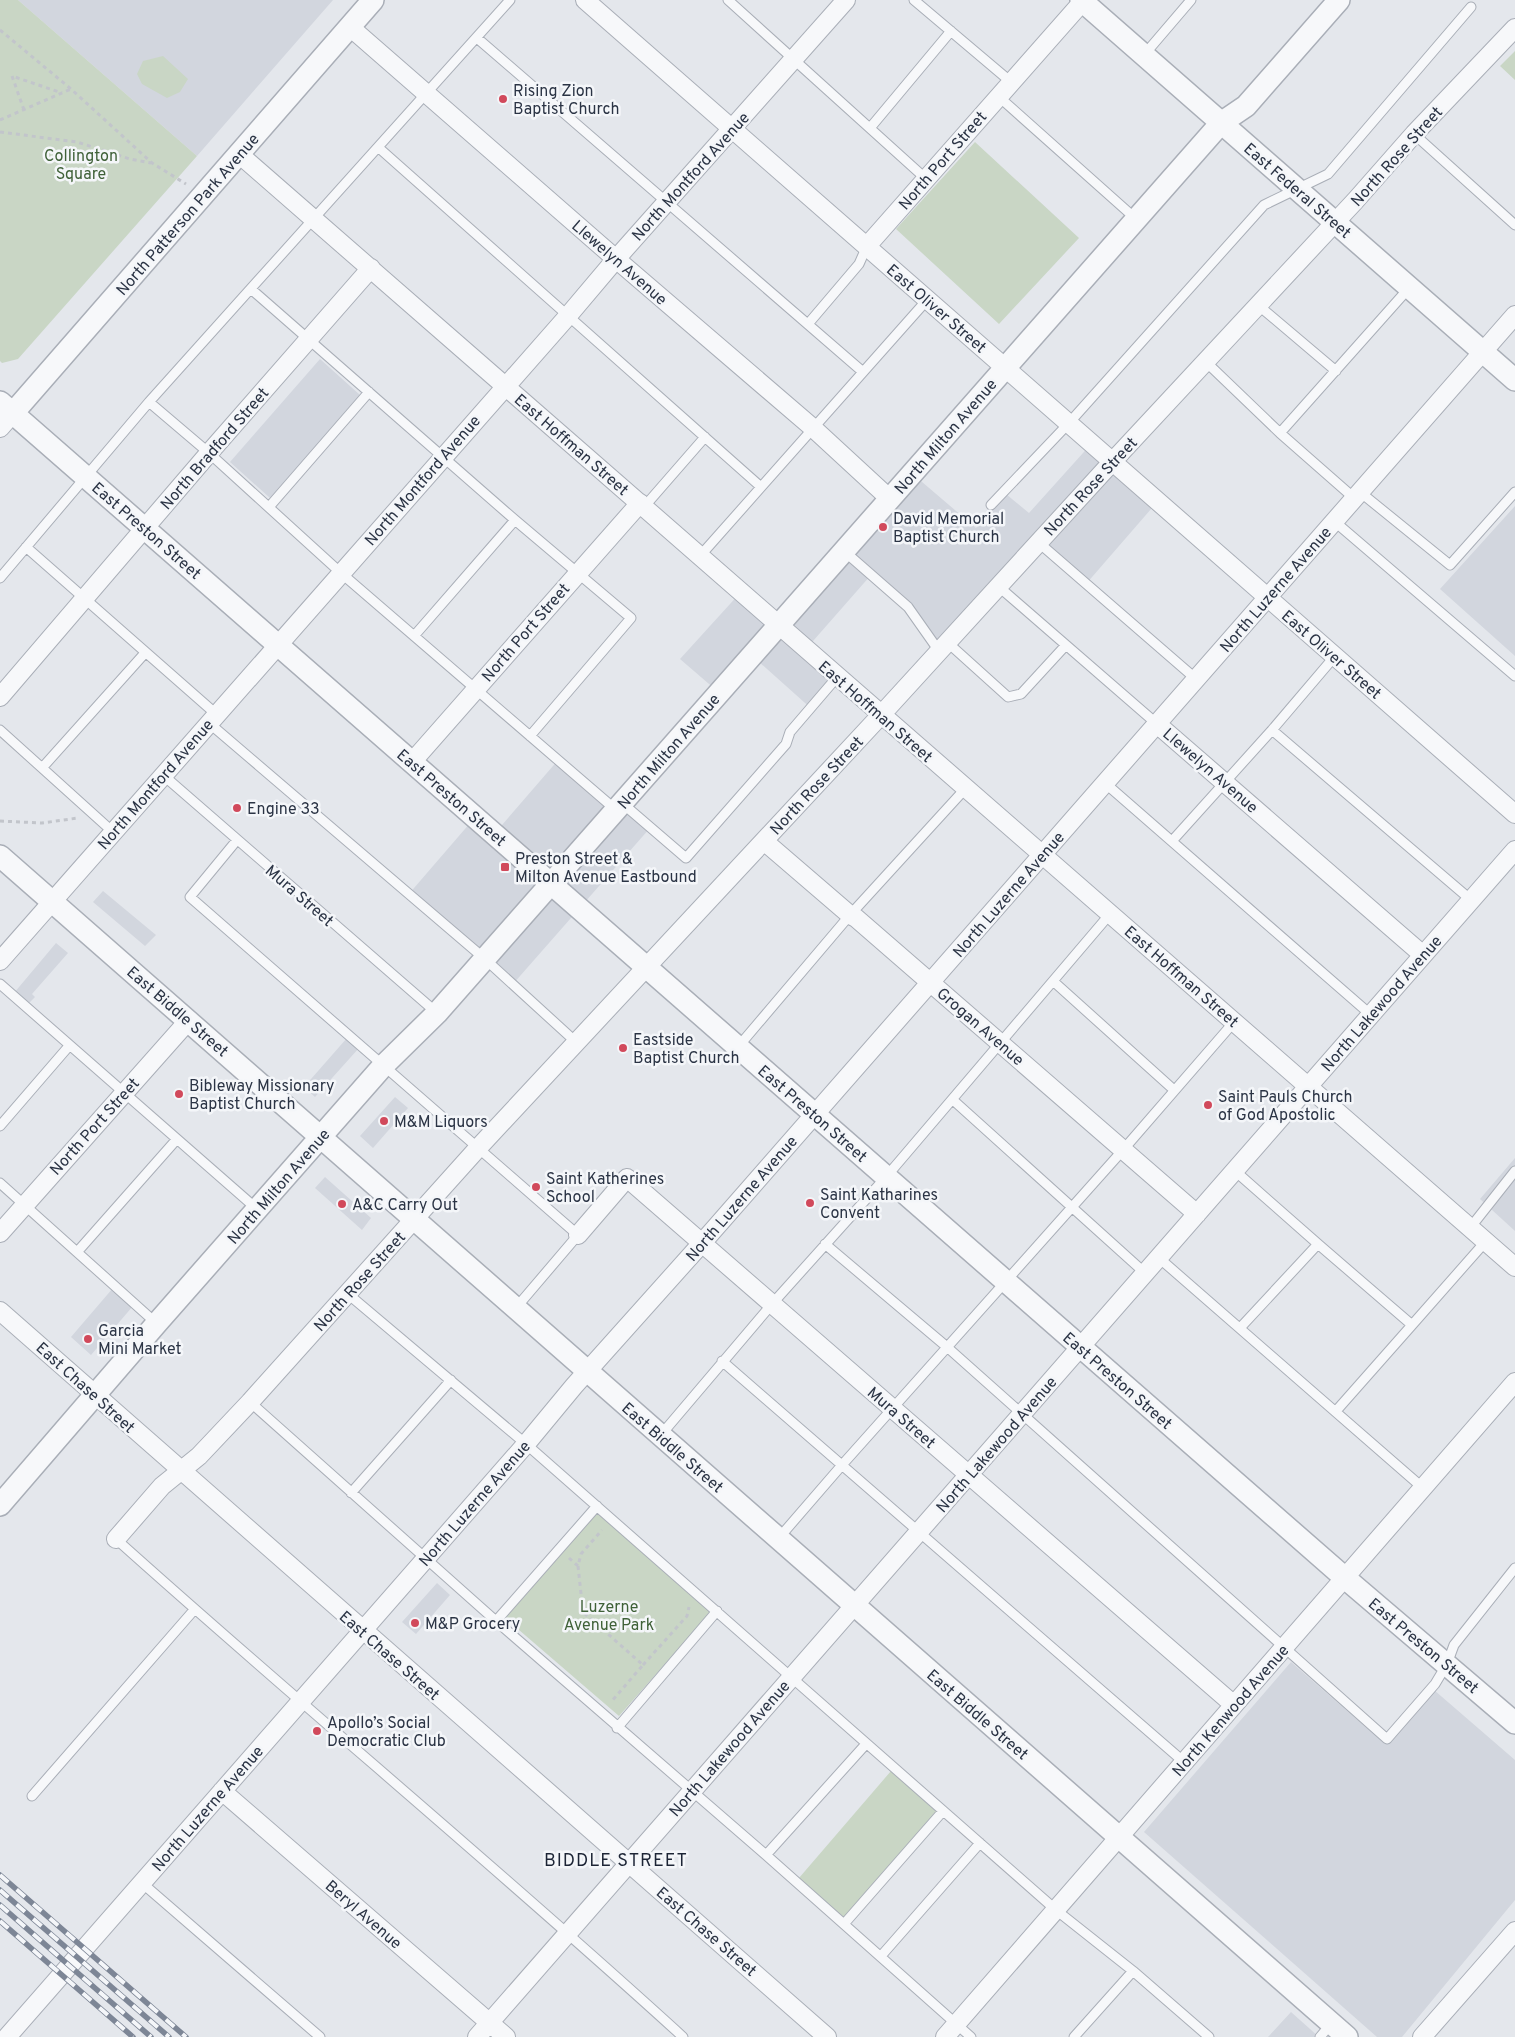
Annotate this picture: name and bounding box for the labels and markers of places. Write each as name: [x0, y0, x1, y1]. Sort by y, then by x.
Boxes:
place label: Rising Zion Baptist Church: [513, 82, 619, 120]
marker: Rising Zion Baptist Church: [497, 93, 509, 105]
place label: David Memorial Baptist Church: [893, 510, 1004, 548]
marker: David Memorial Baptist Church: [877, 521, 889, 533]
place label: Engine 33: [247, 800, 320, 820]
marker: Engine 33: [231, 802, 243, 814]
place label: Preston Street & Milton Avenue Eastbound: [515, 850, 697, 888]
marker: Preston Street & Milton Avenue Eastbound: [499, 861, 511, 873]
place label: Eastside Baptist Church: [633, 1031, 739, 1069]
marker: Eastside Baptist Church: [617, 1042, 629, 1054]
place label: Bibleway Missionary Baptist Church: [189, 1077, 334, 1115]
marker: Bibleway Missionary Baptist Church: [173, 1088, 185, 1100]
place label: Saint Pauls Church of God Apostolic: [1218, 1088, 1353, 1126]
marker: Saint Pauls Church of God Apostolic: [1202, 1099, 1214, 1111]
place label: M&M Liquors: [394, 1113, 488, 1133]
marker: M&M Liquors: [378, 1115, 390, 1127]
place label: Saint Katherines School: [546, 1170, 664, 1208]
marker: Saint Katherines School: [530, 1181, 542, 1193]
place label: Saint Katharines Convent: [820, 1186, 938, 1224]
place label: A&C Carry Out: [352, 1196, 458, 1216]
marker: Saint Katharines Convent: [804, 1197, 816, 1209]
marker: A&C Carry Out: [336, 1198, 348, 1210]
place label: Garcia Mini Market: [98, 1322, 181, 1360]
marker: Garcia Mini Market: [82, 1333, 94, 1345]
place label: M&P Grocery: [425, 1615, 520, 1635]
marker: M&P Grocery: [409, 1617, 421, 1629]
place label: Apollo’s Social Democratic Club: [327, 1714, 446, 1752]
marker: Apollo’s Social Democratic Club: [311, 1725, 323, 1737]

